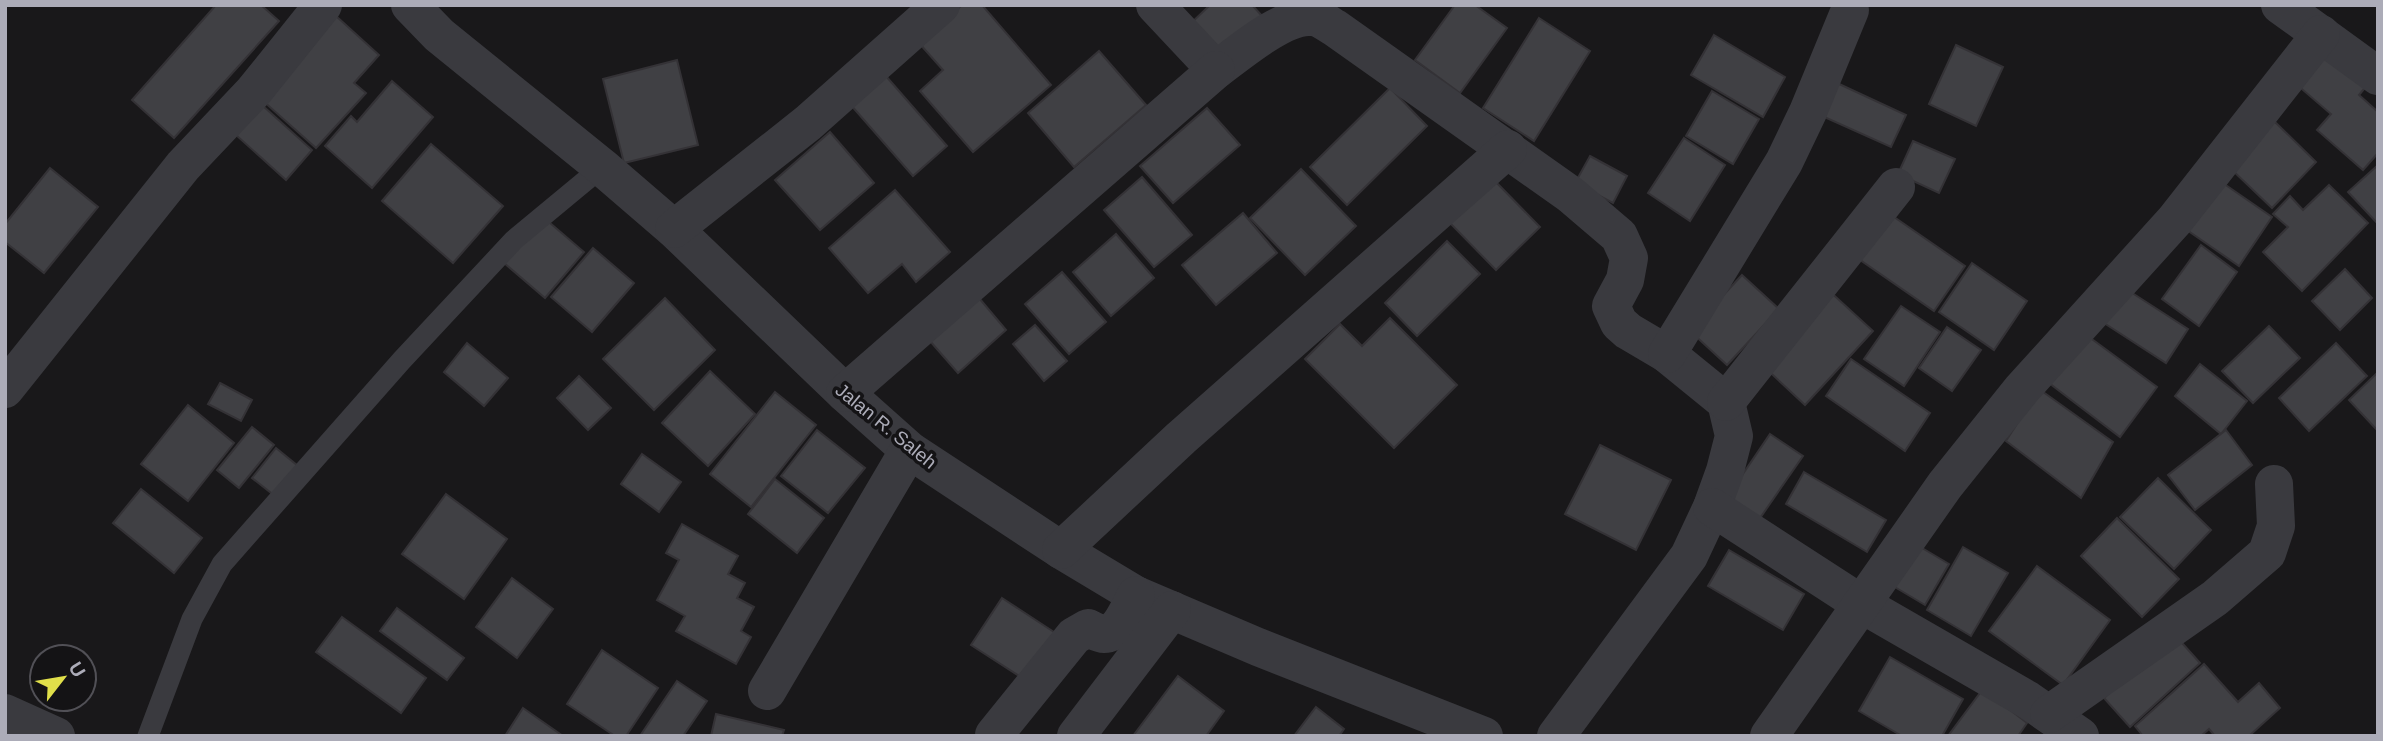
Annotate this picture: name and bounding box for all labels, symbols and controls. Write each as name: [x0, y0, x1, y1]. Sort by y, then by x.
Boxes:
street label: Jalan R. Saleh: [831, 379, 941, 473]
north arrow: [28, 643, 98, 713]
text: U: [65, 658, 90, 681]

